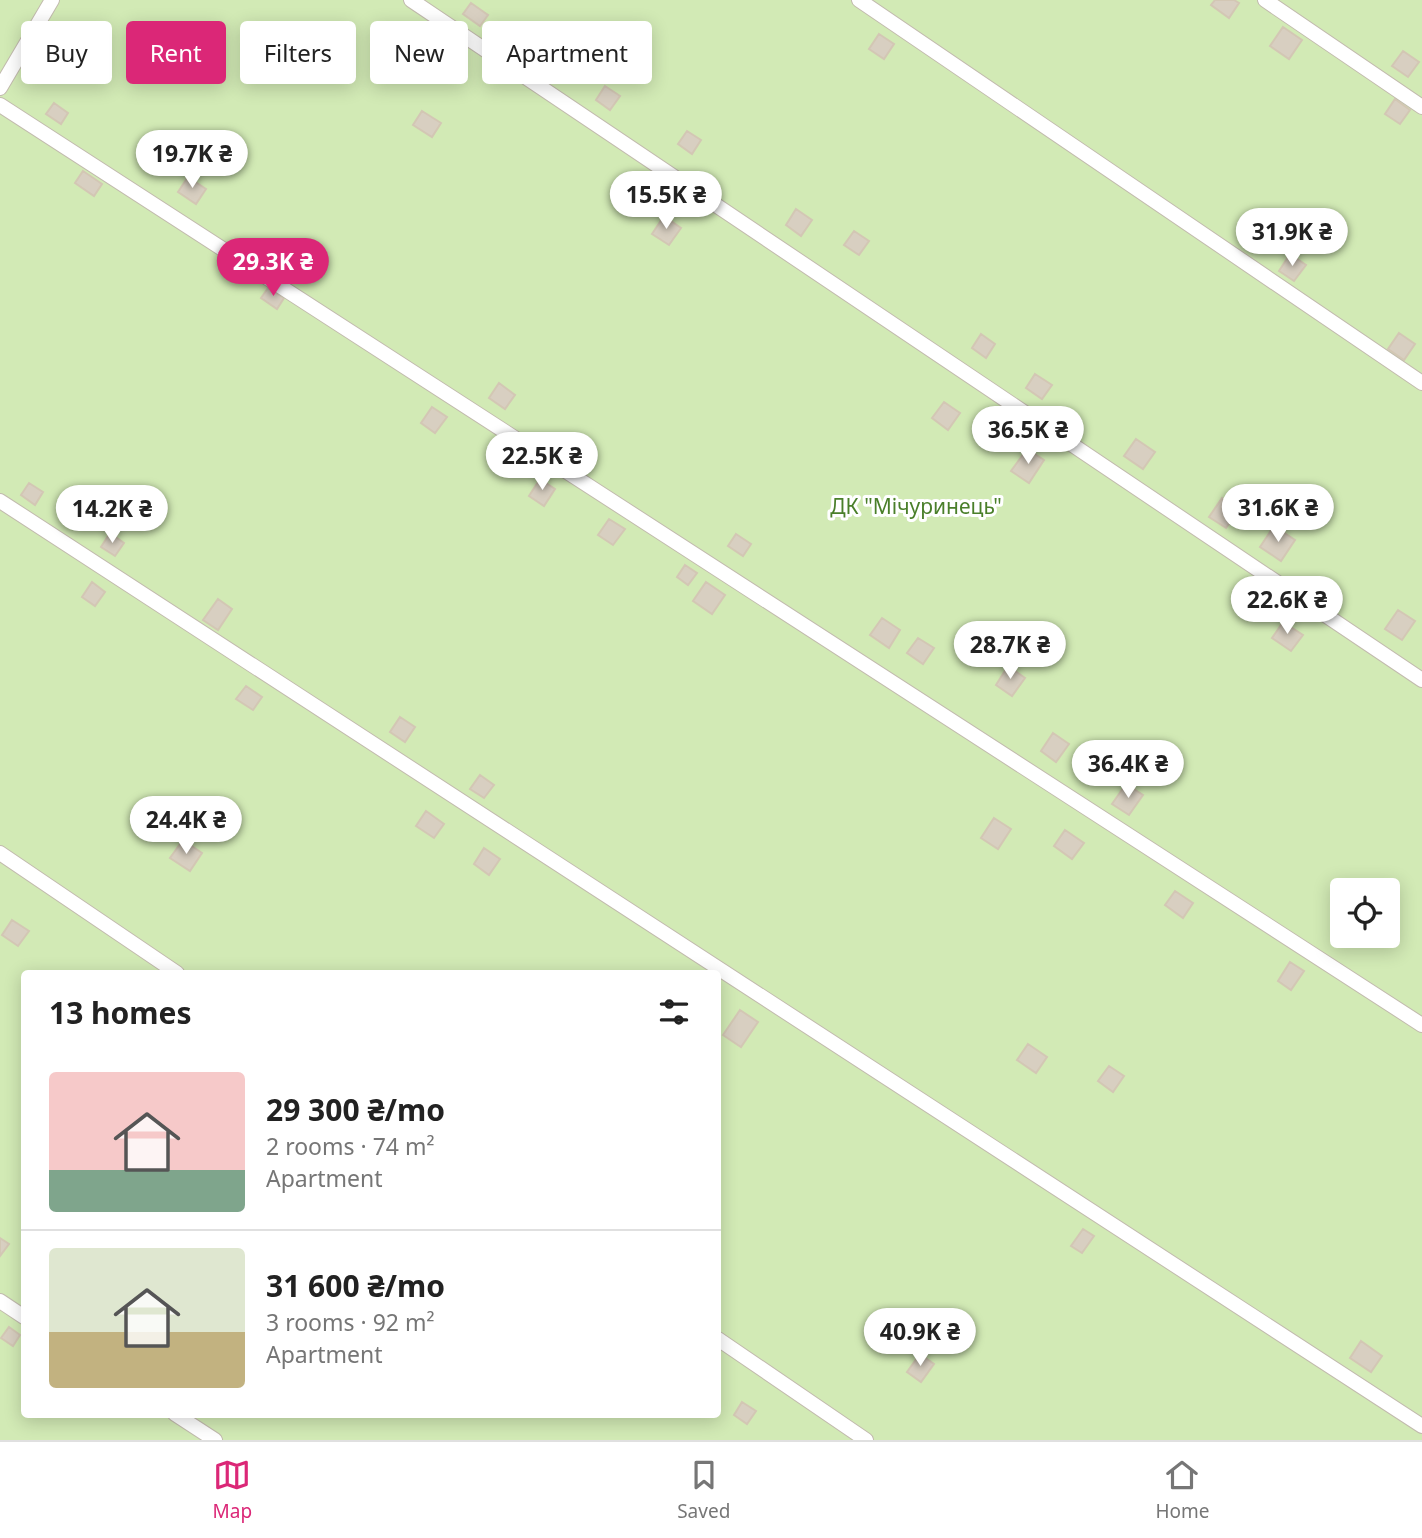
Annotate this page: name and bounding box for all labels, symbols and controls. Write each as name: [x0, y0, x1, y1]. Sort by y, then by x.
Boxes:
chip: Buy: [21, 21, 112, 84]
chip: Rent: [126, 21, 226, 84]
chip: Filters: [240, 21, 356, 84]
chip: New: [370, 21, 468, 84]
chip: Apartment: [482, 21, 652, 84]
pin: 19.7K ₴: [127, 130, 257, 190]
text: 19.7K ₴: [152, 137, 232, 169]
pin: 15.5K ₴: [601, 172, 731, 231]
text: 15.5K ₴: [626, 178, 706, 210]
pin: 31.9K ₴: [1227, 208, 1357, 268]
text: 31.9K ₴: [1252, 215, 1332, 247]
pin: 29.3K ₴: [208, 238, 338, 298]
text: 29.3K ₴: [233, 245, 313, 277]
pin: 36.5K ₴: [963, 406, 1093, 466]
text: 36.5K ₴: [988, 413, 1068, 445]
pin: 22.5K ₴: [477, 433, 607, 492]
text: 22.5K ₴: [502, 439, 582, 471]
pin: 31.6K ₴: [1213, 484, 1343, 544]
pin: 14.2K ₴: [47, 486, 177, 545]
text: 31.6K ₴: [1238, 491, 1318, 523]
text: 14.2K ₴: [72, 492, 152, 524]
park label: ДК "Мічуринець": [830, 492, 1002, 520]
pin: 22.6K ₴: [1222, 576, 1352, 636]
text: 22.6K ₴: [1247, 583, 1327, 615]
pin: 28.7K ₴: [945, 622, 1075, 681]
text: 28.7K ₴: [970, 628, 1050, 660]
pin: 36.4K ₴: [1063, 740, 1193, 800]
text: 36.4K ₴: [1088, 747, 1168, 779]
pin: 24.4K ₴: [121, 796, 251, 856]
text: 24.4K ₴: [146, 803, 226, 835]
map controls: [1330, 878, 1400, 948]
button: locate: [1330, 878, 1400, 948]
text: 13 homes: [49, 992, 192, 1033]
icon: filters: [655, 993, 693, 1031]
text: 29 300 ₴/mo: [266, 1089, 445, 1130]
icon: home: [105, 1100, 189, 1184]
text: 2 rooms · 74 m²: [266, 1130, 435, 1162]
text: Apartment: [266, 1162, 383, 1194]
text: 31 600 ₴/mo: [266, 1265, 445, 1306]
icon: home: [105, 1276, 189, 1360]
text: 3 rooms · 92 m²: [266, 1306, 435, 1338]
pin: 40.9K ₴: [855, 1308, 985, 1368]
text: 40.9K ₴: [880, 1315, 960, 1347]
text: Apartment: [266, 1338, 383, 1370]
tab: Map: [213, 1456, 252, 1524]
tab: Saved: [677, 1456, 730, 1524]
tab: Home: [1155, 1456, 1209, 1524]

